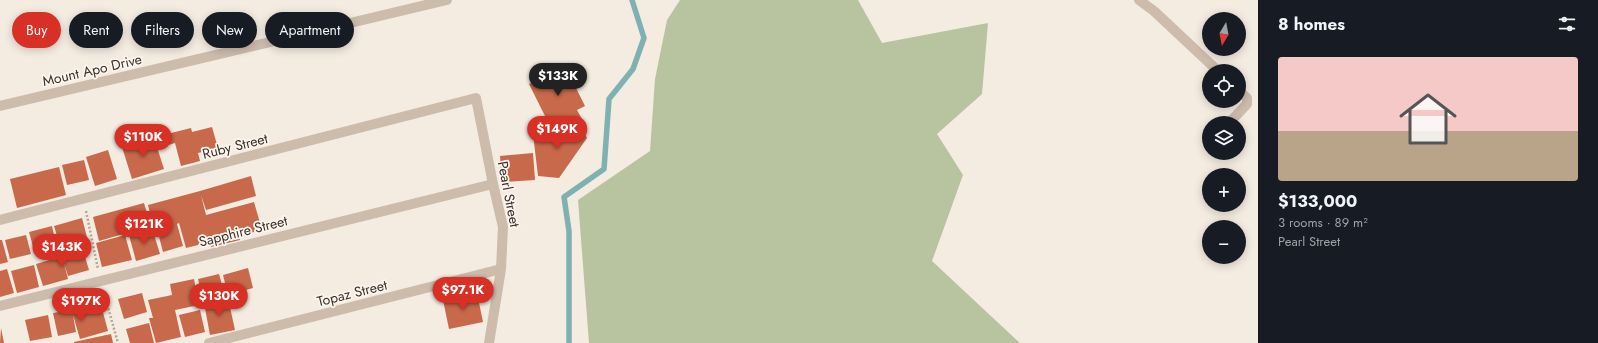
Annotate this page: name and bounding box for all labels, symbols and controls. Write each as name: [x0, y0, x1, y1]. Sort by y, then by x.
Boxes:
chip: Buy: [12, 12, 61, 48]
chip: Rent: [69, 12, 123, 48]
chip: Filters: [131, 12, 194, 48]
chip: New: [202, 12, 257, 48]
chip: Apartment: [265, 12, 354, 48]
north arrow: [1202, 12, 1246, 56]
map controls: [1202, 12, 1246, 264]
text: 8 homes: [1278, 12, 1345, 36]
icon: filters: [1556, 13, 1578, 35]
street label: Mount Apo Drive: [40, 49, 144, 91]
pin: $133K: [530, 63, 586, 97]
button: locate: [1202, 64, 1246, 108]
text: $133K: [538, 66, 578, 85]
icon: home: [1392, 83, 1464, 155]
pin: $149K: [529, 116, 585, 150]
button: layers: [1202, 116, 1246, 160]
text: $149K: [536, 119, 578, 138]
pin: $110K: [115, 124, 171, 158]
text: $110K: [123, 127, 163, 146]
street label: Ruby Street: [200, 128, 270, 164]
street label: Pearl Street: [493, 159, 525, 229]
button: +: [1202, 168, 1246, 212]
text: $133,000: [1278, 189, 1357, 213]
street label: Sapphire Street: [197, 210, 290, 252]
pin: $121K: [116, 211, 172, 245]
text: 3 rooms · 89 m²: [1278, 213, 1368, 232]
text: $121K: [125, 214, 163, 233]
button: −: [1202, 220, 1246, 264]
text: Pearl Street: [1278, 232, 1340, 251]
pin: $143K: [34, 234, 90, 268]
text: $143K: [42, 237, 82, 256]
street label: Topaz Street: [315, 274, 390, 311]
pin: $97.1K: [430, 277, 496, 311]
text: $97.1K: [442, 280, 484, 299]
pin: $130K: [191, 283, 247, 317]
text: $130K: [199, 286, 239, 305]
pin: $197K: [53, 288, 109, 322]
text: $197K: [61, 291, 101, 310]

